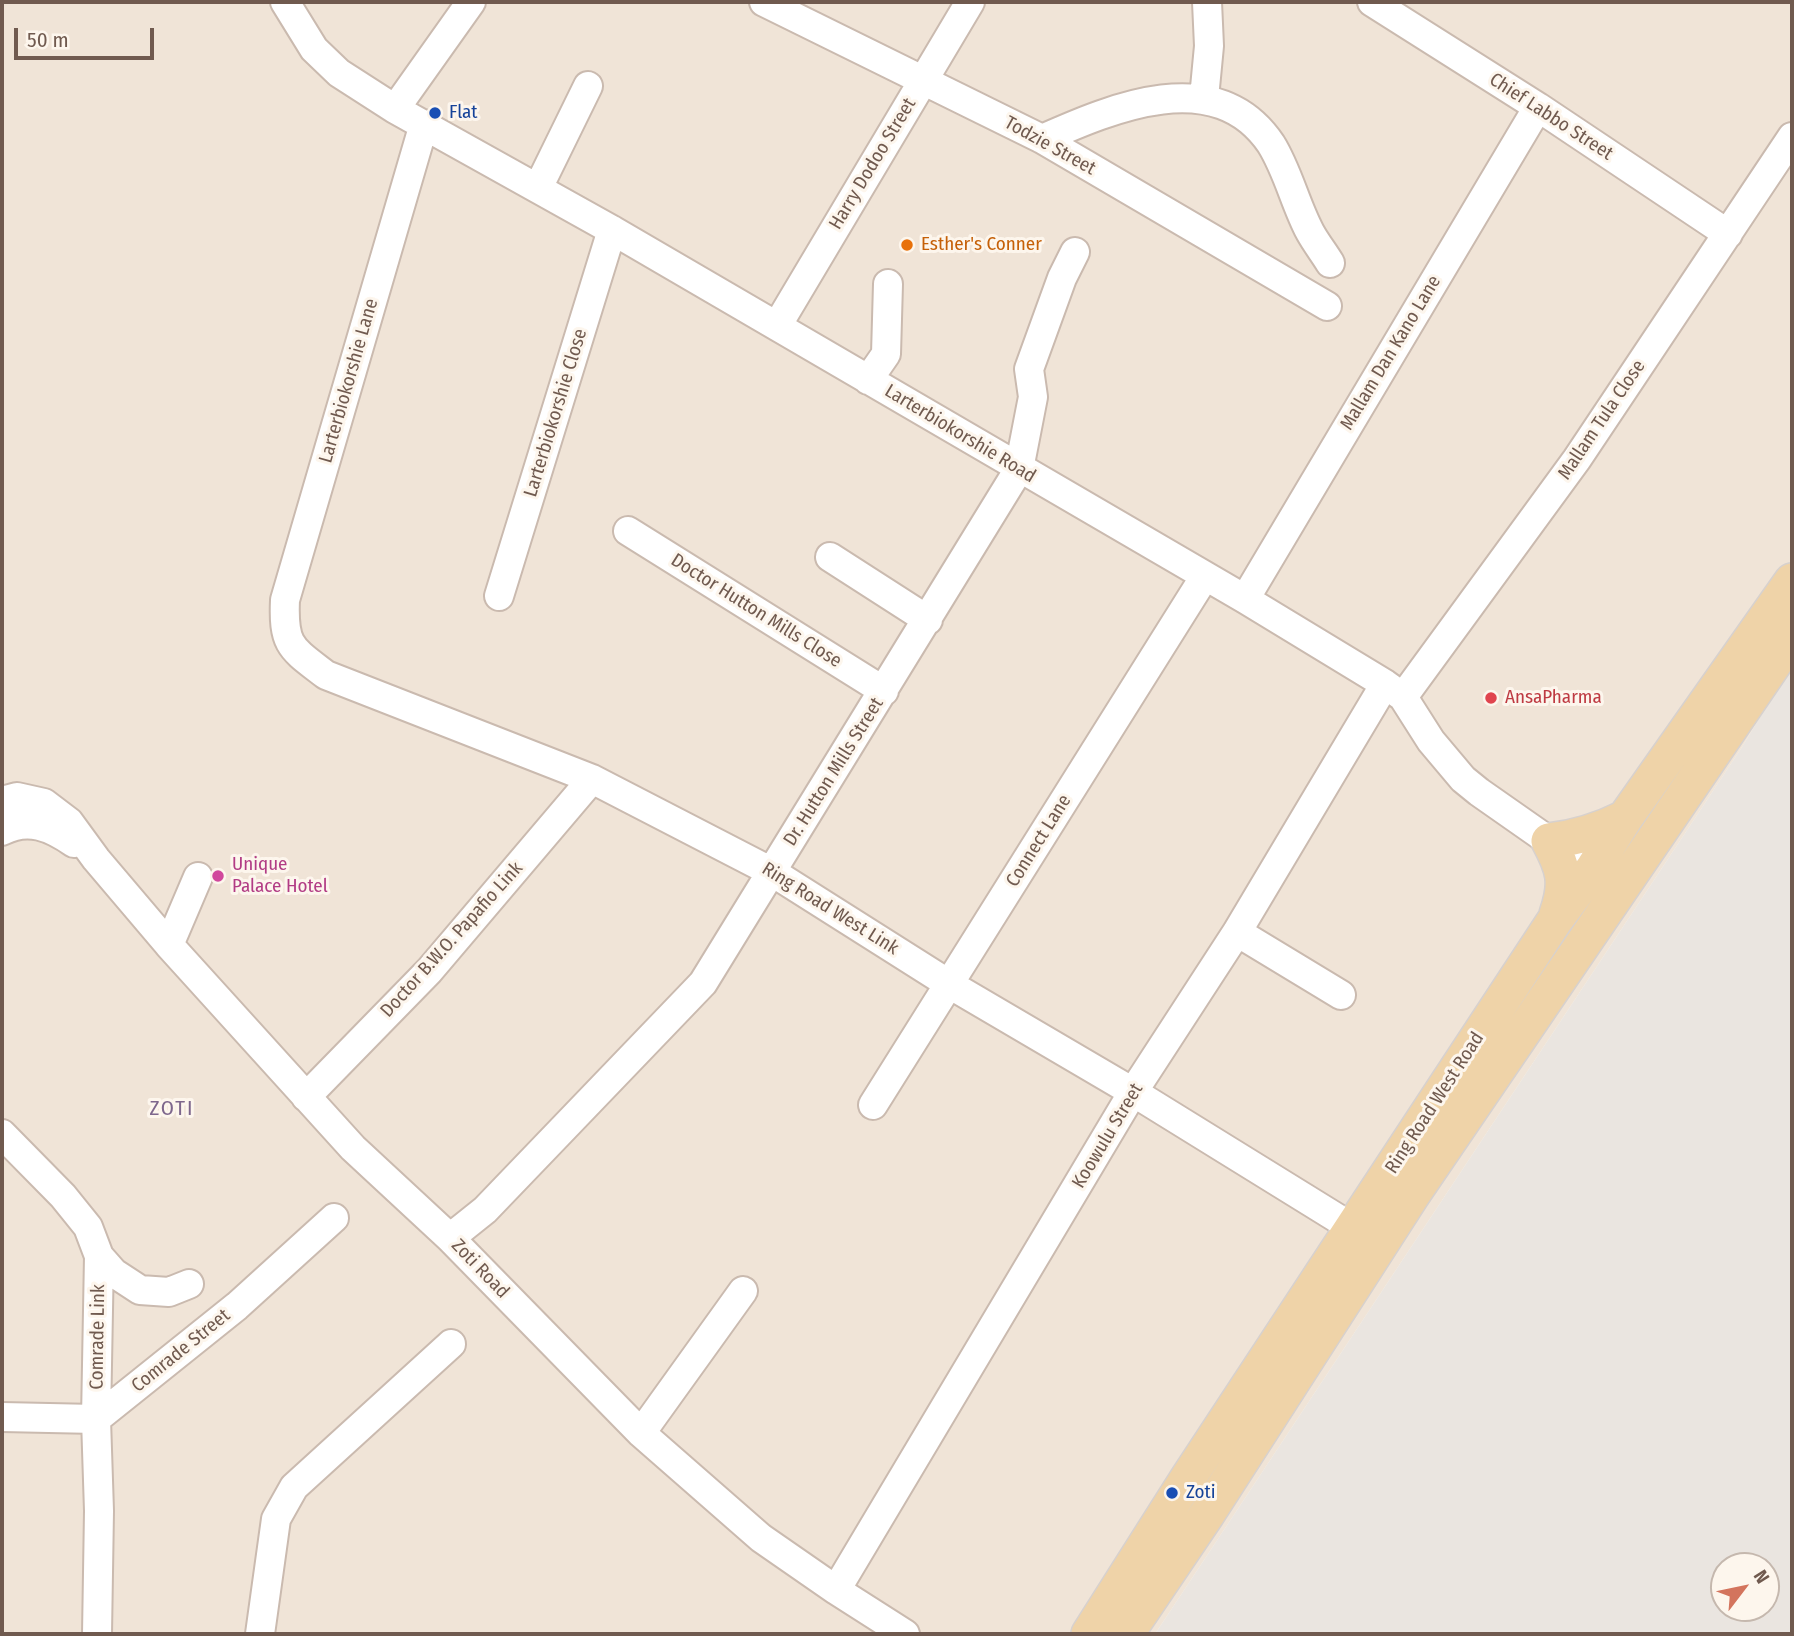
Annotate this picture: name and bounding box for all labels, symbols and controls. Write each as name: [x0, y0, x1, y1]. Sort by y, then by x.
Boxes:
scale bar: [18, 14, 158, 58]
text: 50 m: [27, 27, 69, 53]
street label: Chief Labbo Street: [1485, 69, 1617, 165]
street label: Harry Dodoo Street: [825, 94, 921, 234]
place label: Flat: [449, 102, 478, 124]
marker: Flat: [427, 105, 443, 121]
street label: Todzie Street: [1000, 112, 1100, 180]
place label: Esther's Conner: [921, 234, 1042, 256]
marker: Esther's Conner: [899, 237, 915, 253]
street label: Mallam Dan Kano Lane: [1336, 272, 1446, 434]
street label: Larterbiokorshie Lane: [315, 296, 383, 466]
street label: Larterbiokorshie Close: [520, 326, 592, 500]
street label: Mallam Tula Close: [1554, 356, 1650, 484]
street label: Larterbiokorshie Road: [880, 380, 1040, 488]
street label: Doctor Hutton Mills Close: [666, 549, 846, 673]
place label: AnsaPharma: [1505, 687, 1602, 709]
marker: AnsaPharma: [1483, 690, 1499, 706]
street label: Dr. Hutton Mills Street: [779, 694, 889, 850]
street label: Connect Lane: [1002, 791, 1076, 891]
place label: Unique Palace Hotel: [232, 854, 328, 898]
street label: Doctor B.W.O. Papafio Link: [376, 858, 528, 1022]
street label: Ring Road West Link: [758, 858, 902, 960]
marker: Unique Palace Hotel: [210, 868, 226, 884]
street label: Ring Road West Road: [1381, 1028, 1489, 1178]
street label: Koowulu Street: [1068, 1079, 1148, 1193]
district label: ZOTI: [150, 1096, 194, 1122]
street label: Zoti Road: [446, 1235, 514, 1303]
street label: Comrade Link: [86, 1284, 110, 1390]
street label: Comrade Street: [127, 1304, 235, 1398]
place label: Zoti: [1186, 1482, 1216, 1504]
marker: Zoti: [1164, 1485, 1180, 1501]
north arrow: [1710, 1552, 1780, 1622]
text: N: [1749, 1566, 1774, 1588]

